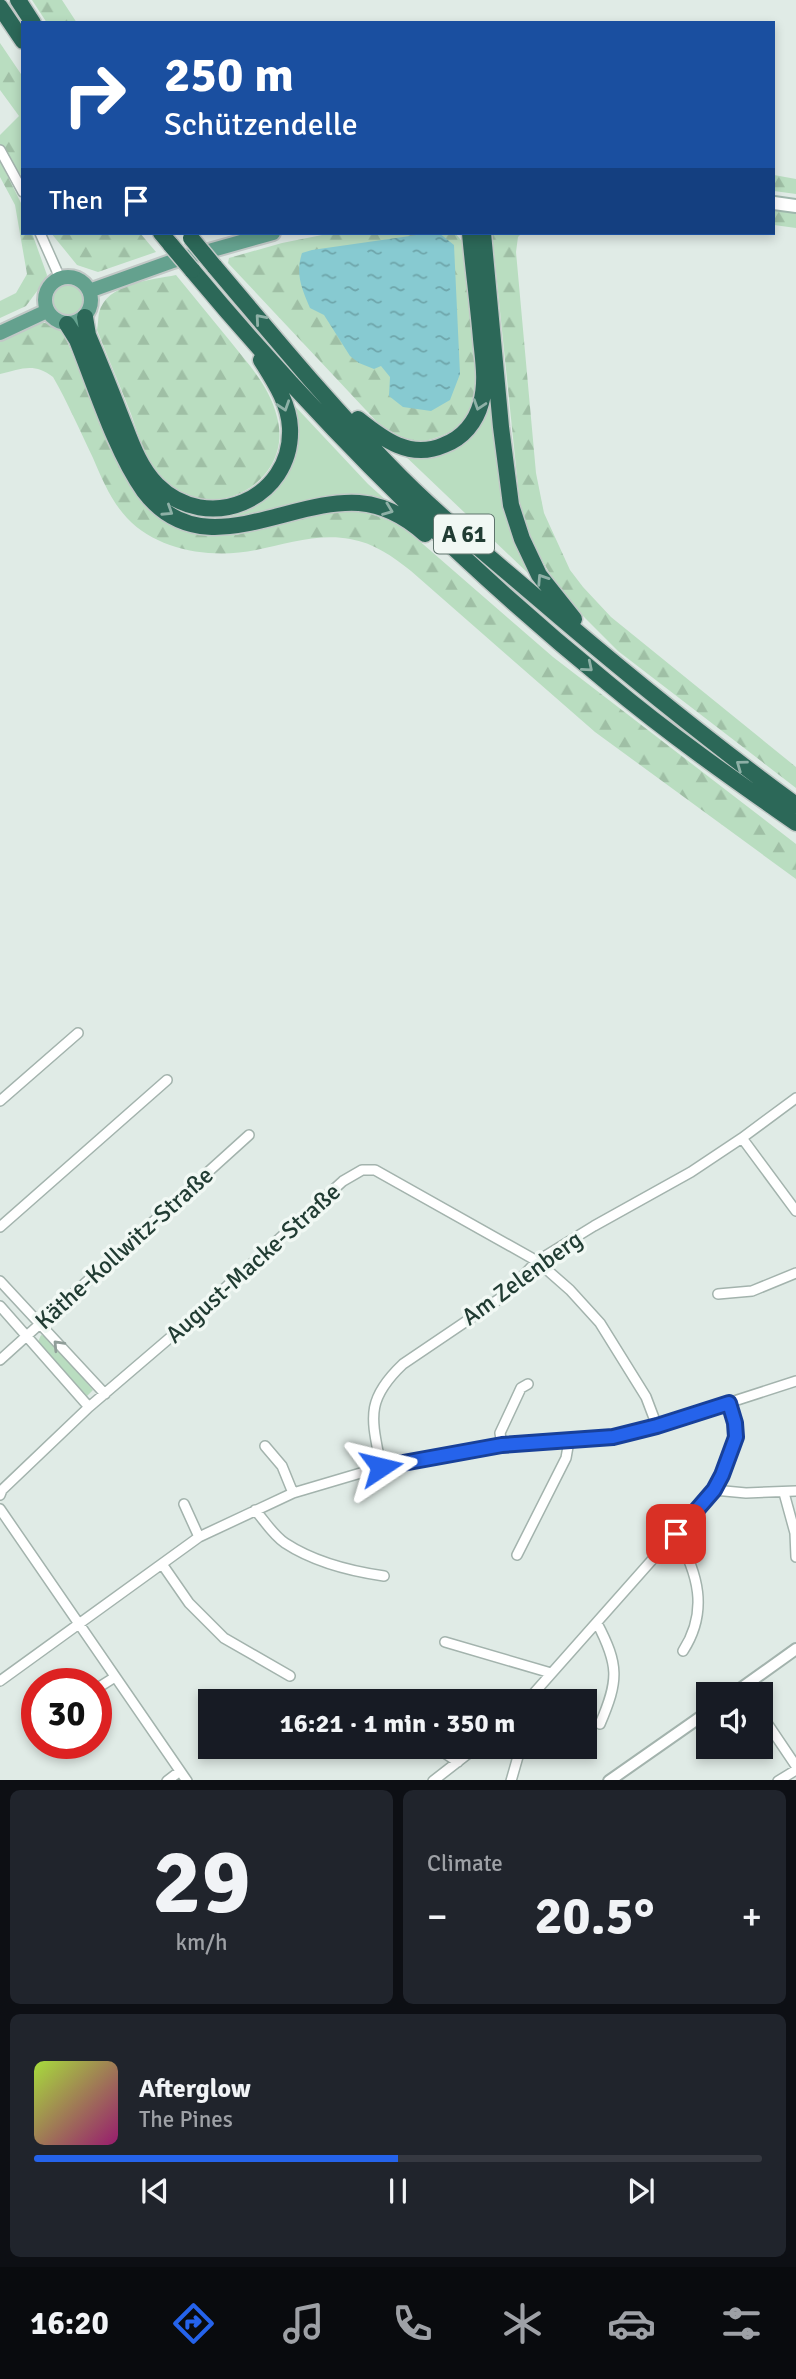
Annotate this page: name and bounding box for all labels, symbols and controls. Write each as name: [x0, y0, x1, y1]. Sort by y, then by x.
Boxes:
text: 250 m: [164, 45, 294, 105]
icon: right: [49, 49, 140, 140]
text: Schützendelle: [164, 105, 358, 144]
icon: arrive: [117, 182, 155, 220]
text: Then: [49, 185, 103, 217]
one-way arrow: [256, 314, 268, 327]
one-way arrow: [473, 398, 488, 410]
one-way arrow: [276, 399, 291, 411]
one-way arrow: [160, 502, 173, 515]
one-way arrow: [381, 502, 393, 516]
road number: A 61: [434, 514, 494, 554]
one-way arrow: [538, 574, 550, 587]
one-way arrow: [580, 659, 593, 671]
one-way arrow: [736, 760, 749, 773]
street label: Käthe-Kollwitz-Straße: [29, 1160, 219, 1336]
street label: August-Macke-Straße: [159, 1177, 347, 1349]
street label: Am Zelenberg: [456, 1224, 588, 1332]
one-way arrow: [54, 1340, 67, 1353]
position arrow: [344, 1430, 418, 1504]
pin: [646, 1504, 706, 1564]
icon: arrive: [657, 1515, 695, 1553]
speed limit sign: 30: [21, 1668, 112, 1759]
map controls: [696, 1682, 773, 1759]
button: sound: [696, 1682, 773, 1759]
text: 16:21 · 1 min · 350 m: [280, 1708, 515, 1740]
text: 29: [152, 1826, 251, 1939]
text: Climate: [427, 1849, 503, 1878]
text: 20.5°: [535, 1884, 654, 1948]
text: −: [427, 1893, 448, 1940]
text: +: [741, 1893, 762, 1940]
text: km/h: [175, 1928, 228, 1957]
text: Afterglow: [139, 2073, 251, 2105]
text: The Pines: [139, 2105, 233, 2134]
icon: previous: [136, 2172, 174, 2210]
icon: pause: [379, 2172, 417, 2210]
icon: next: [622, 2172, 660, 2210]
icon: directions: [169, 2299, 218, 2348]
icon: music: [279, 2299, 328, 2348]
icon: phone: [388, 2299, 437, 2348]
icon: climate: [498, 2299, 547, 2348]
icon: car: [607, 2299, 656, 2348]
icon: filters: [717, 2299, 766, 2348]
text: 16:20: [30, 2304, 109, 2343]

